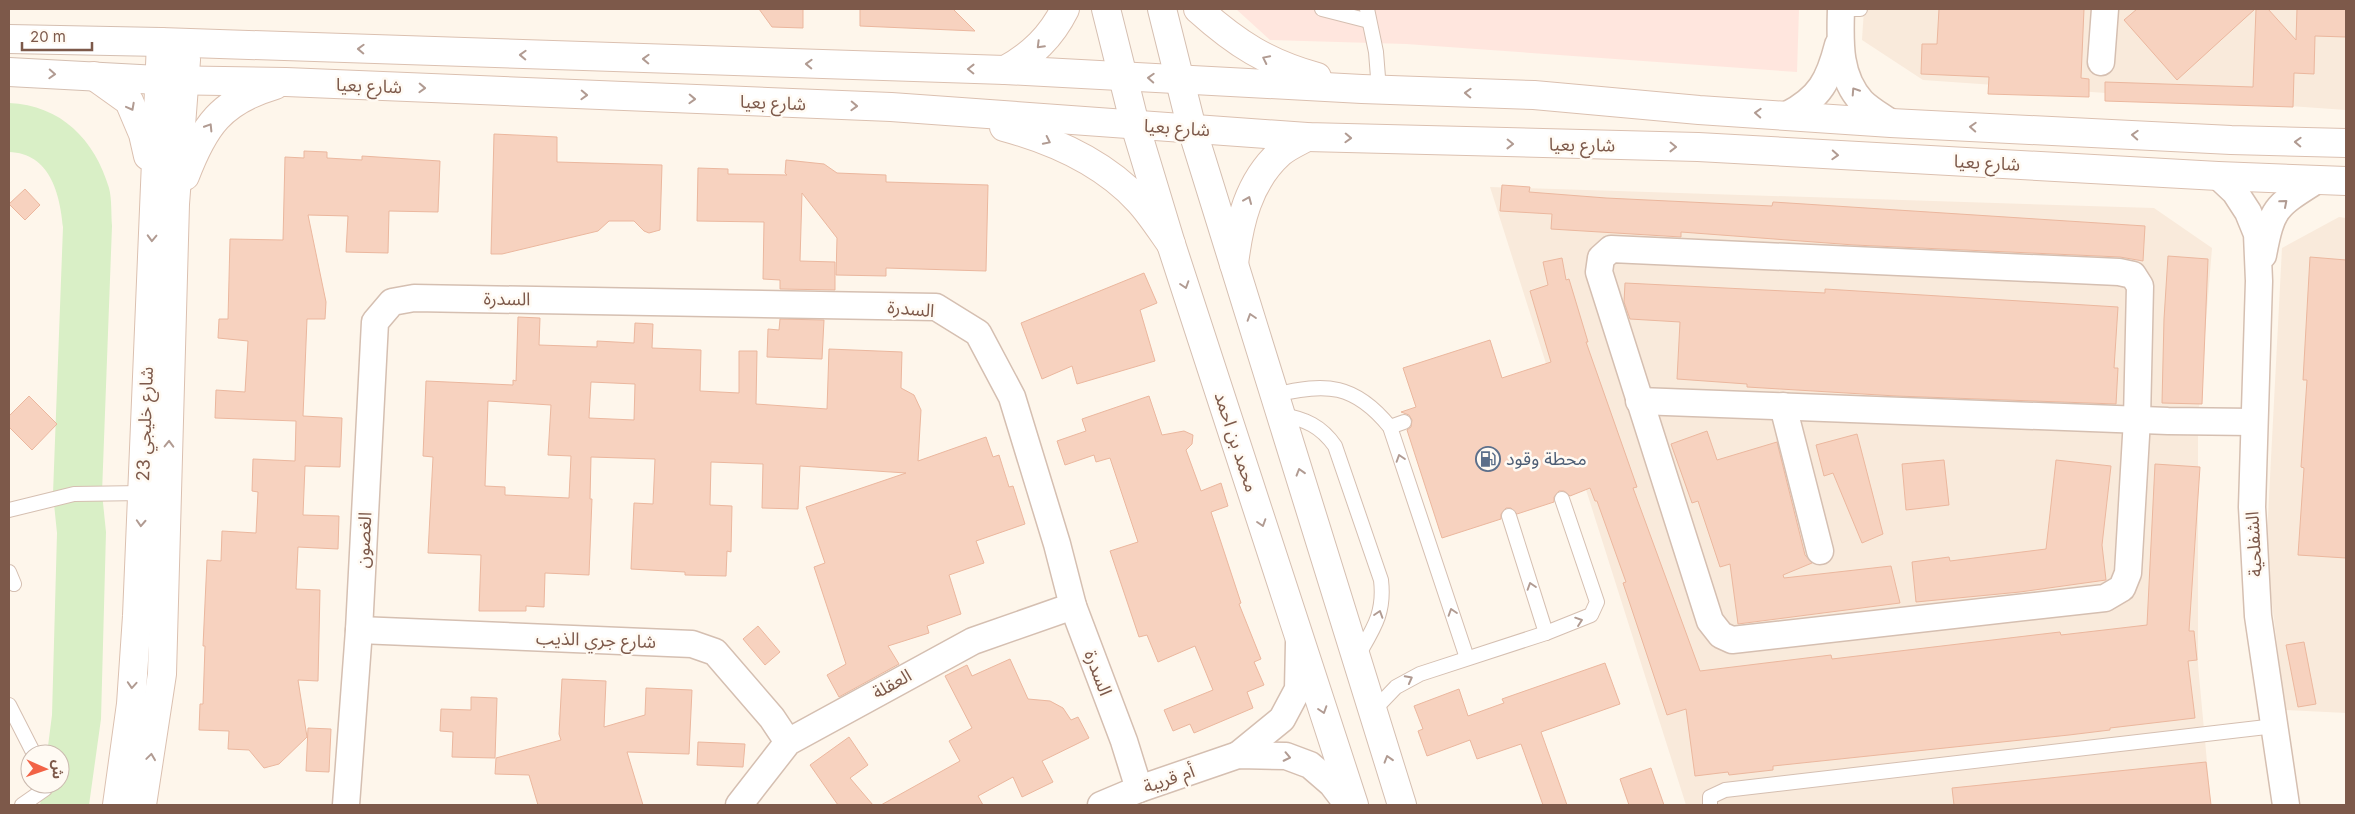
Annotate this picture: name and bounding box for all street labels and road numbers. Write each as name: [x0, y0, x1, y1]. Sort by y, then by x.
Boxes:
street label: شارع بعيا: [335, 74, 403, 101]
street label: شارع بعيا: [739, 91, 807, 118]
street label: شارع بعيا: [1143, 115, 1211, 144]
street label: شارع بعيا: [1549, 133, 1615, 160]
street label: شارع بعيا: [1953, 150, 2021, 179]
street label: السدرة: [483, 288, 531, 310]
street label: السدرة: [887, 296, 935, 322]
street label: شارع خليجي 23: [132, 366, 161, 482]
street label: محمد بن احمد: [1209, 389, 1263, 495]
street label: الغصون: [352, 511, 376, 569]
street label: الشفلحية: [2241, 511, 2266, 577]
street label: شارع جري الذيب: [535, 627, 656, 656]
street label: السدرة: [1079, 647, 1117, 699]
street label: العقلة: [869, 664, 915, 703]
street label: أم قريبة: [1140, 760, 1199, 801]

